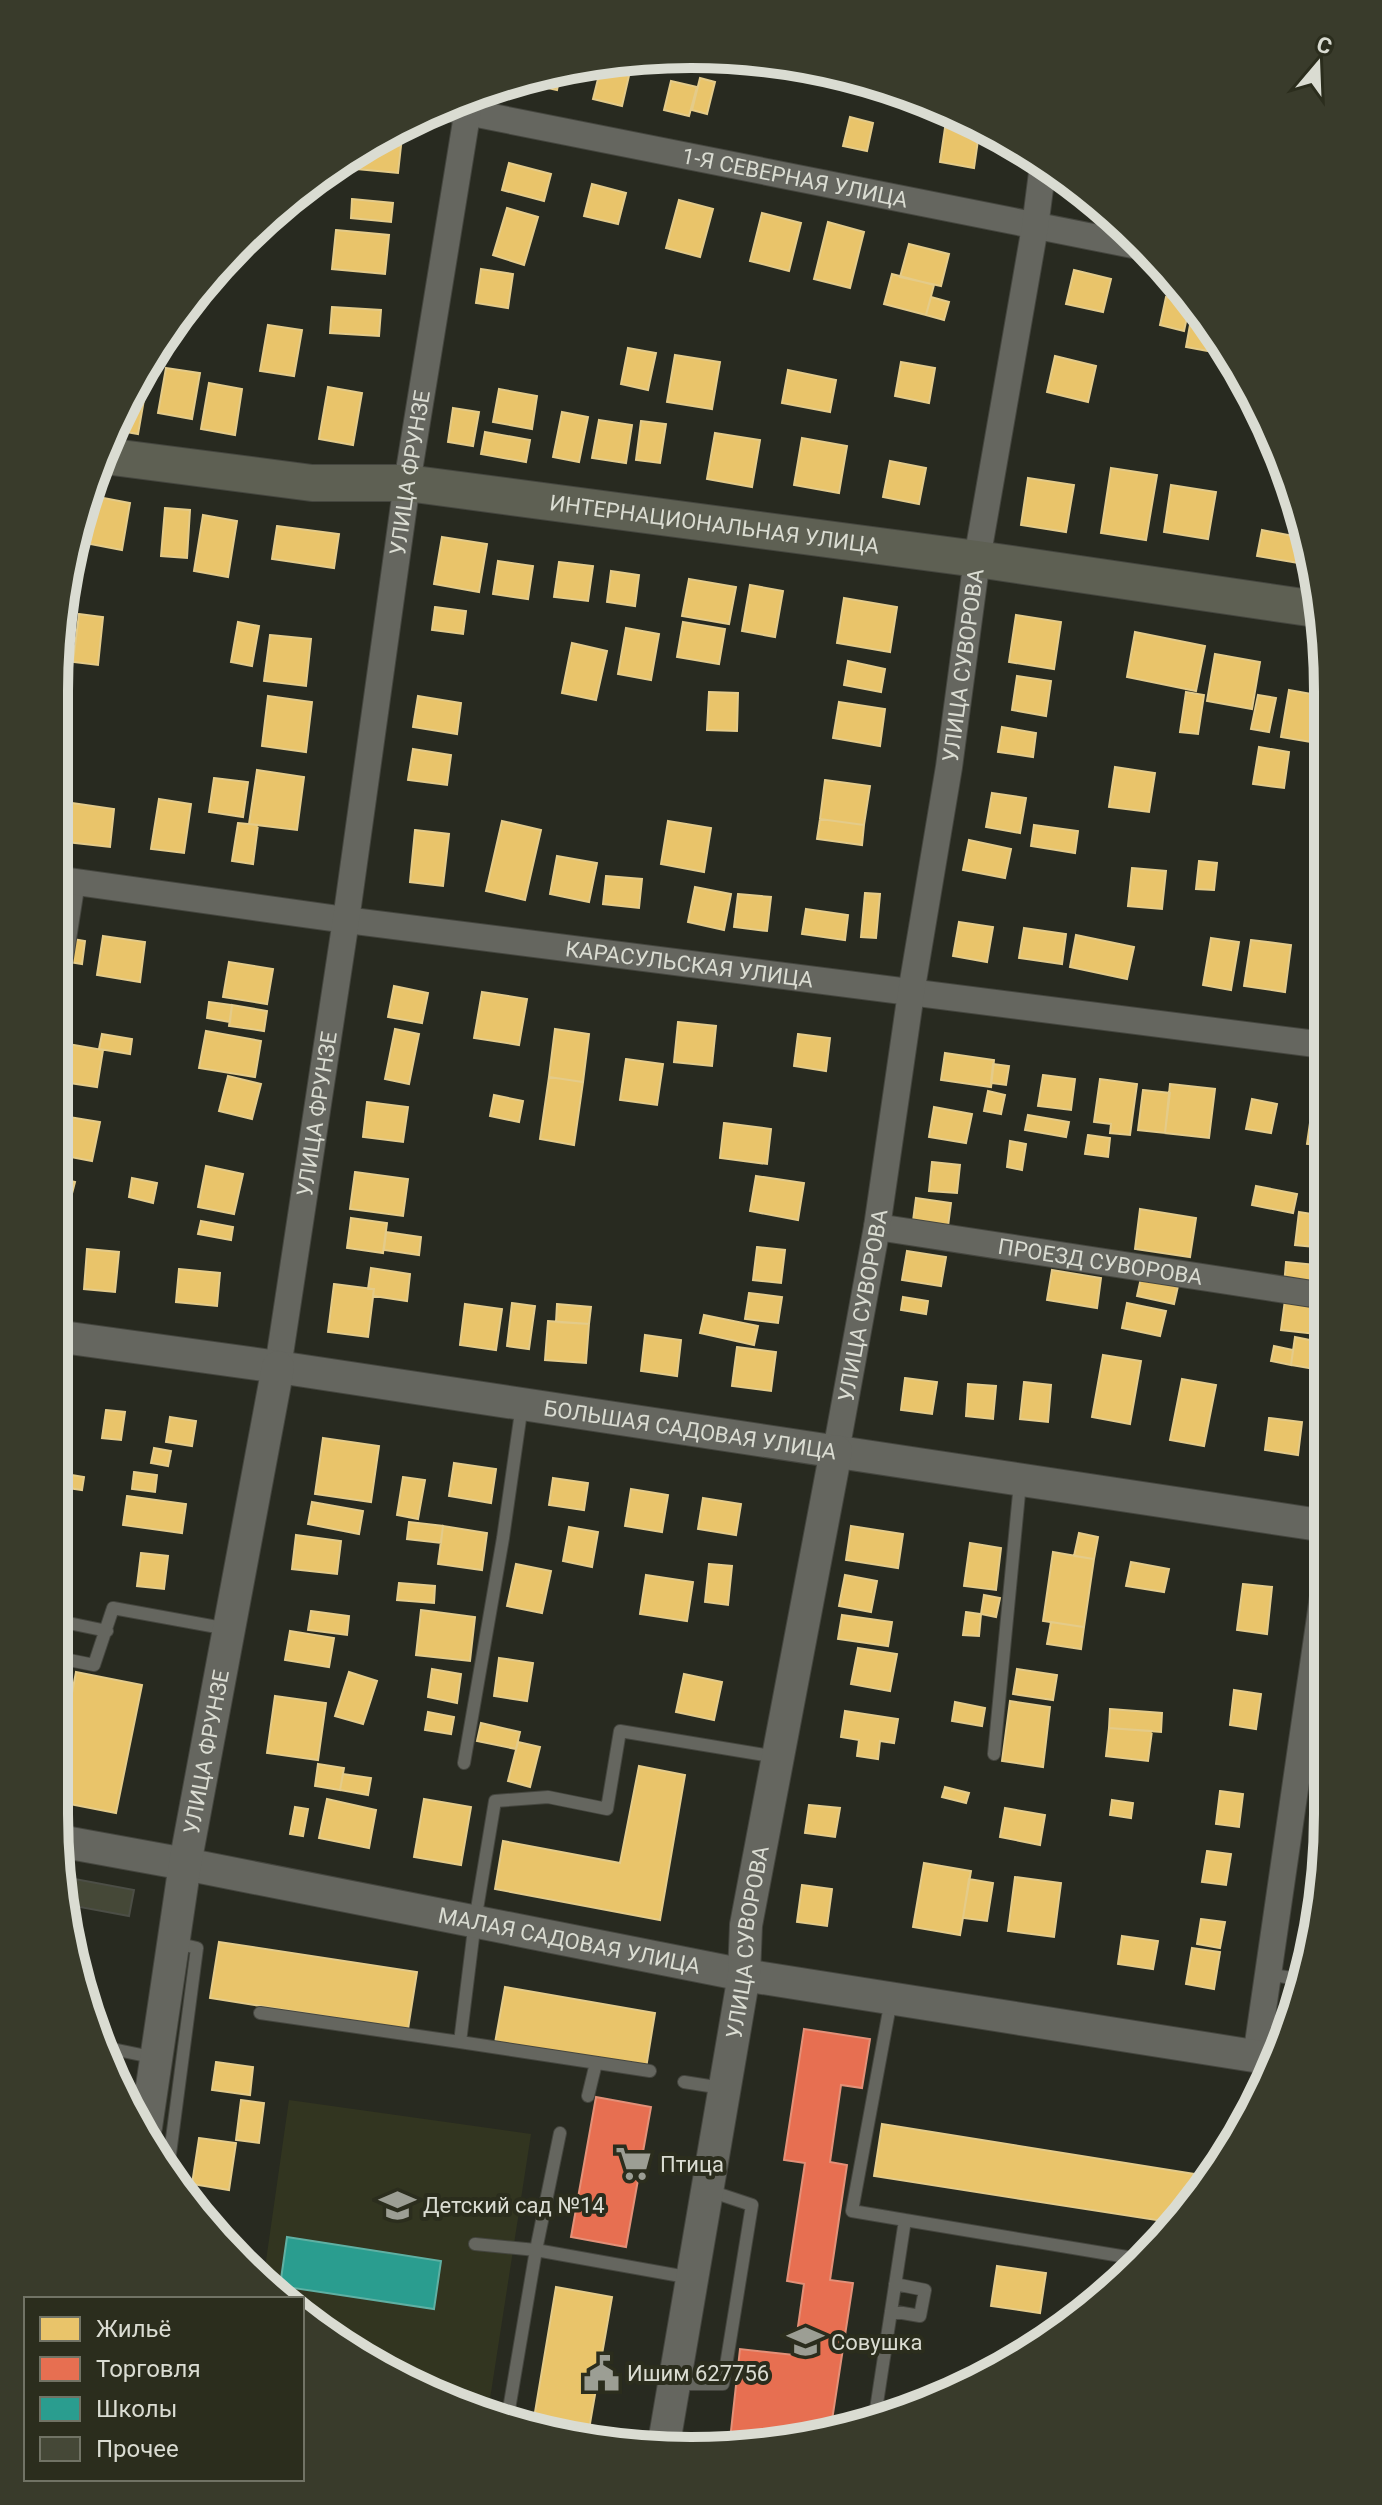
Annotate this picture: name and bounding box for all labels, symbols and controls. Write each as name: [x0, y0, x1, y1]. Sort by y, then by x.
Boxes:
north arrow: [1278, 24, 1358, 104]
text: С: [1313, 31, 1335, 60]
street label: 1-Я СЕВЕРНАЯ УЛИЦА: [680, 143, 911, 213]
street label: УЛИЦА ФРУНЗЕ: [385, 388, 435, 557]
street label: ИНТЕРНАЦИОНАЛЬНАЯ УЛИЦА: [548, 490, 882, 559]
street label: УЛИЦА СУВОРОВА: [938, 566, 989, 764]
street label: КАРАСУЛЬСКАЯ УЛИЦА: [564, 936, 815, 993]
street label: УЛИЦА ФРУНЗЕ: [292, 1030, 342, 1198]
street label: УЛИЦА СУВОРОВА: [833, 1207, 892, 1404]
street label: ПРОЕЗД СУВОРОВА: [996, 1234, 1205, 1290]
street label: БОЛЬШАЯ САДОВАЯ УЛИЦА: [542, 1395, 839, 1465]
street label: УЛИЦА ФРУНЗЕ: [179, 1668, 234, 1836]
street label: УЛИЦА СУВОРОВА: [721, 1843, 774, 2040]
street label: МАЛАЯ САДОВАЯ УЛИЦА: [436, 1903, 703, 1979]
supermarket icon: Птица: [615, 2145, 653, 2183]
place label: Птица: [660, 2152, 724, 2177]
school or university icon: Детский сад №14: [378, 2186, 416, 2224]
place label: Детский сад №14: [423, 2193, 605, 2218]
legend: [24, 2297, 304, 2481]
text: Жильё: [96, 2315, 171, 2343]
school or university icon: Совушка: [786, 2323, 824, 2361]
place label: Совушка: [831, 2330, 922, 2355]
public building icon: Ишим 627756: [582, 2354, 620, 2392]
text: Торговля: [96, 2355, 201, 2383]
place label: Ишим 627756: [627, 2361, 769, 2386]
text: Школы: [96, 2395, 177, 2423]
text: Прочее: [96, 2435, 179, 2463]

